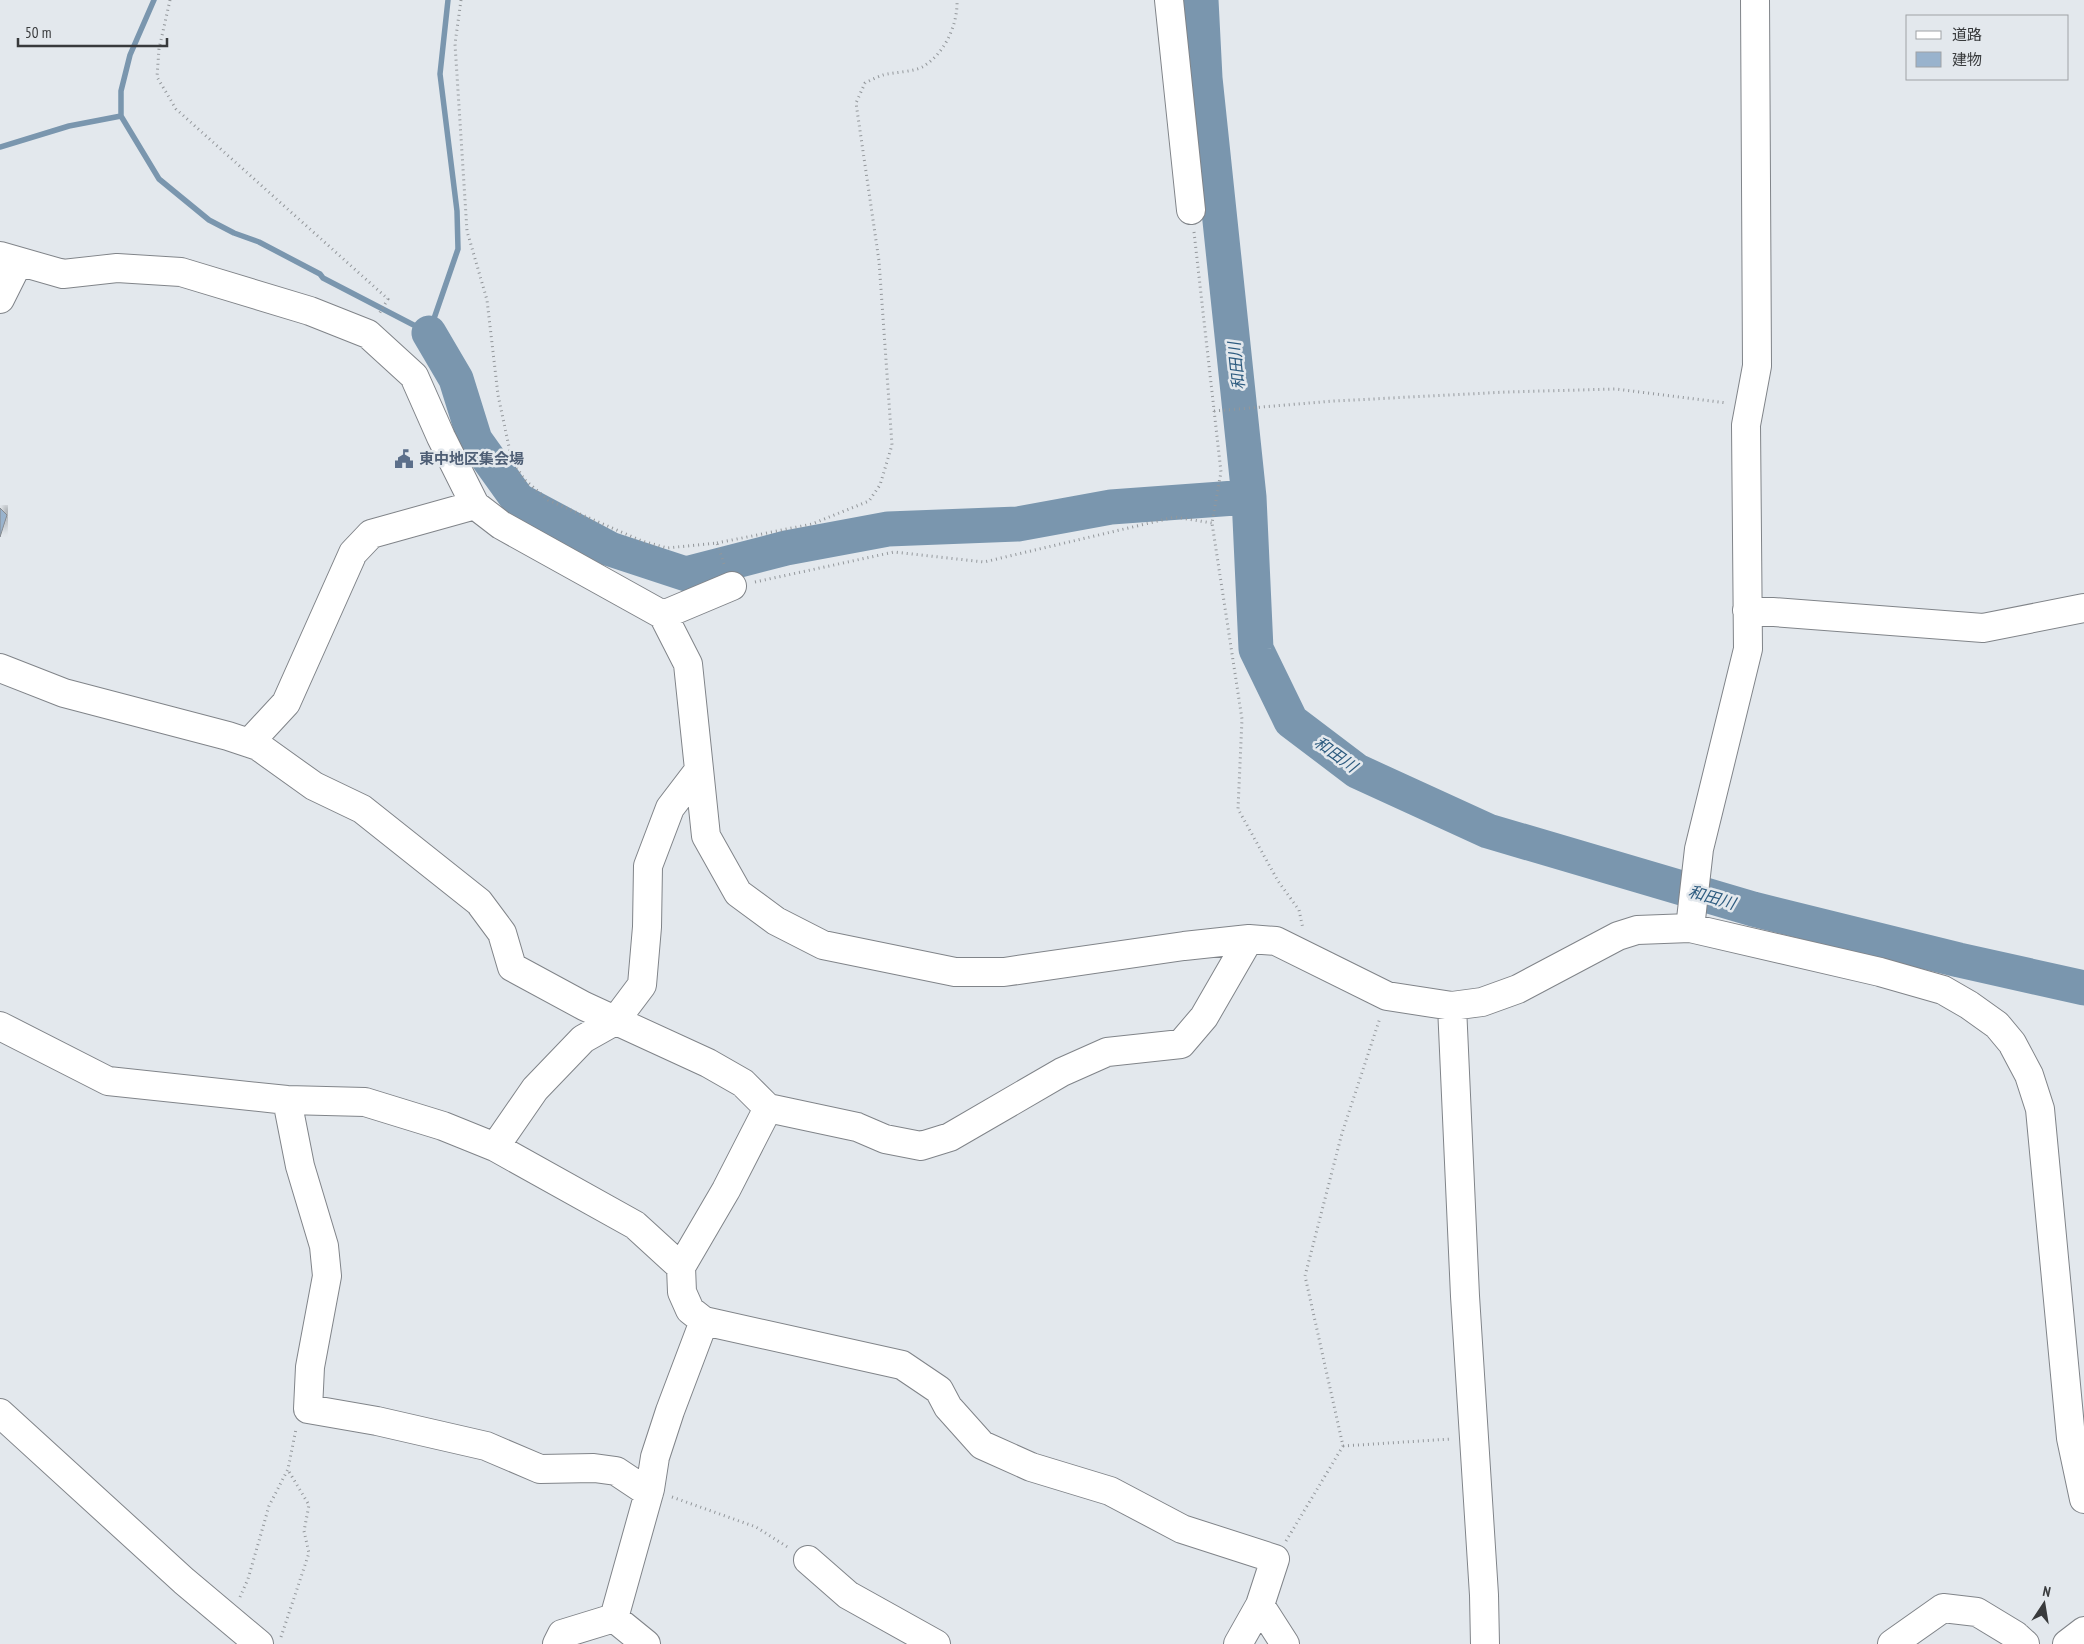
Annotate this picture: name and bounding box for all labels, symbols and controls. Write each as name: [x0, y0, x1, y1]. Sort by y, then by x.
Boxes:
scale bar: [18, 15, 166, 47]
legend: [1906, 15, 2069, 80]
text: 50 m: [25, 23, 51, 42]
text: 道路: [1952, 25, 1982, 44]
text: 建物: [1952, 50, 1982, 69]
water label: 和田川: [1223, 339, 1248, 391]
public building icon: 東中地区集会場: [393, 448, 415, 470]
place label: 東中地区集会場: [419, 449, 524, 468]
water label: 和田川: [1311, 732, 1363, 777]
water label: 和田川: [1686, 881, 1740, 914]
north arrow: [2019, 1579, 2069, 1629]
text: N: [2041, 1582, 2052, 1601]

